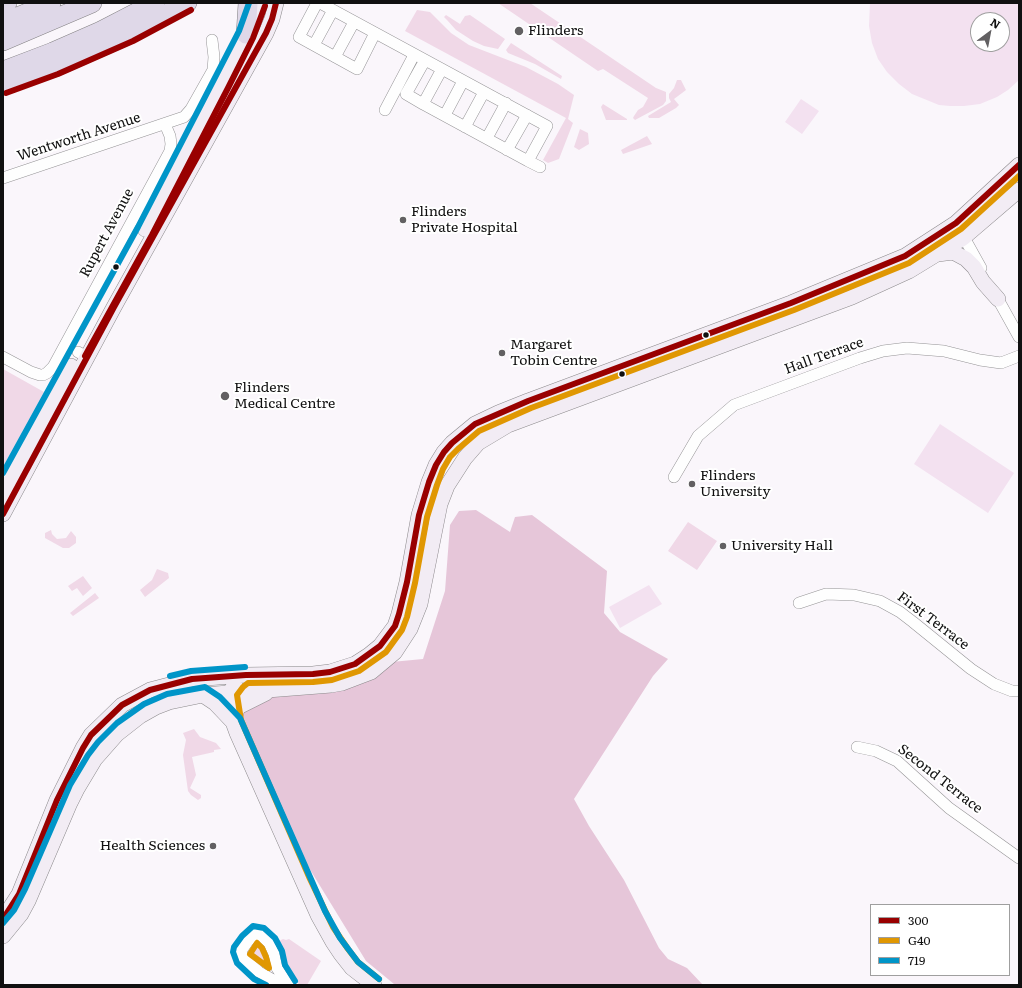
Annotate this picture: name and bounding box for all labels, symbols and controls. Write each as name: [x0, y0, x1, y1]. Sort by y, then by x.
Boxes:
north arrow: [970, 12, 1010, 52]
text: N: [988, 13, 1004, 32]
place label: Flinders: [528, 23, 583, 39]
marker: Flinders: [513, 25, 525, 37]
street label: Wentworth Avenue: [15, 109, 143, 165]
street label: Rupert Avenue: [76, 186, 138, 280]
place label: Flinders Private Hospital: [411, 204, 518, 236]
marker: Flinders Private Hospital: [398, 215, 408, 225]
unlabelled marker: [111, 262, 121, 272]
unlabelled marker: [701, 330, 711, 340]
street label: Hall Terrace: [782, 334, 866, 378]
place label: Margaret Tobin Centre: [510, 337, 597, 370]
marker: Margaret Tobin Centre: [497, 348, 507, 358]
unlabelled marker: [617, 369, 627, 379]
place label: Flinders Medical Centre: [234, 380, 335, 412]
marker: Flinders Medical Centre: [219, 390, 231, 402]
place label: Flinders University: [700, 468, 770, 500]
marker: Flinders University: [687, 479, 697, 489]
place label: University Hall: [731, 538, 833, 554]
marker: University Hall: [718, 541, 728, 551]
street label: First Terrace: [894, 588, 972, 654]
street label: Second Terrace: [894, 741, 986, 817]
place label: Health Sciences: [100, 838, 205, 854]
marker: Health Sciences: [208, 841, 218, 851]
legend: [870, 904, 1010, 976]
text: 300: [908, 911, 928, 929]
text: G40: [908, 931, 931, 949]
text: 719: [908, 951, 925, 969]

